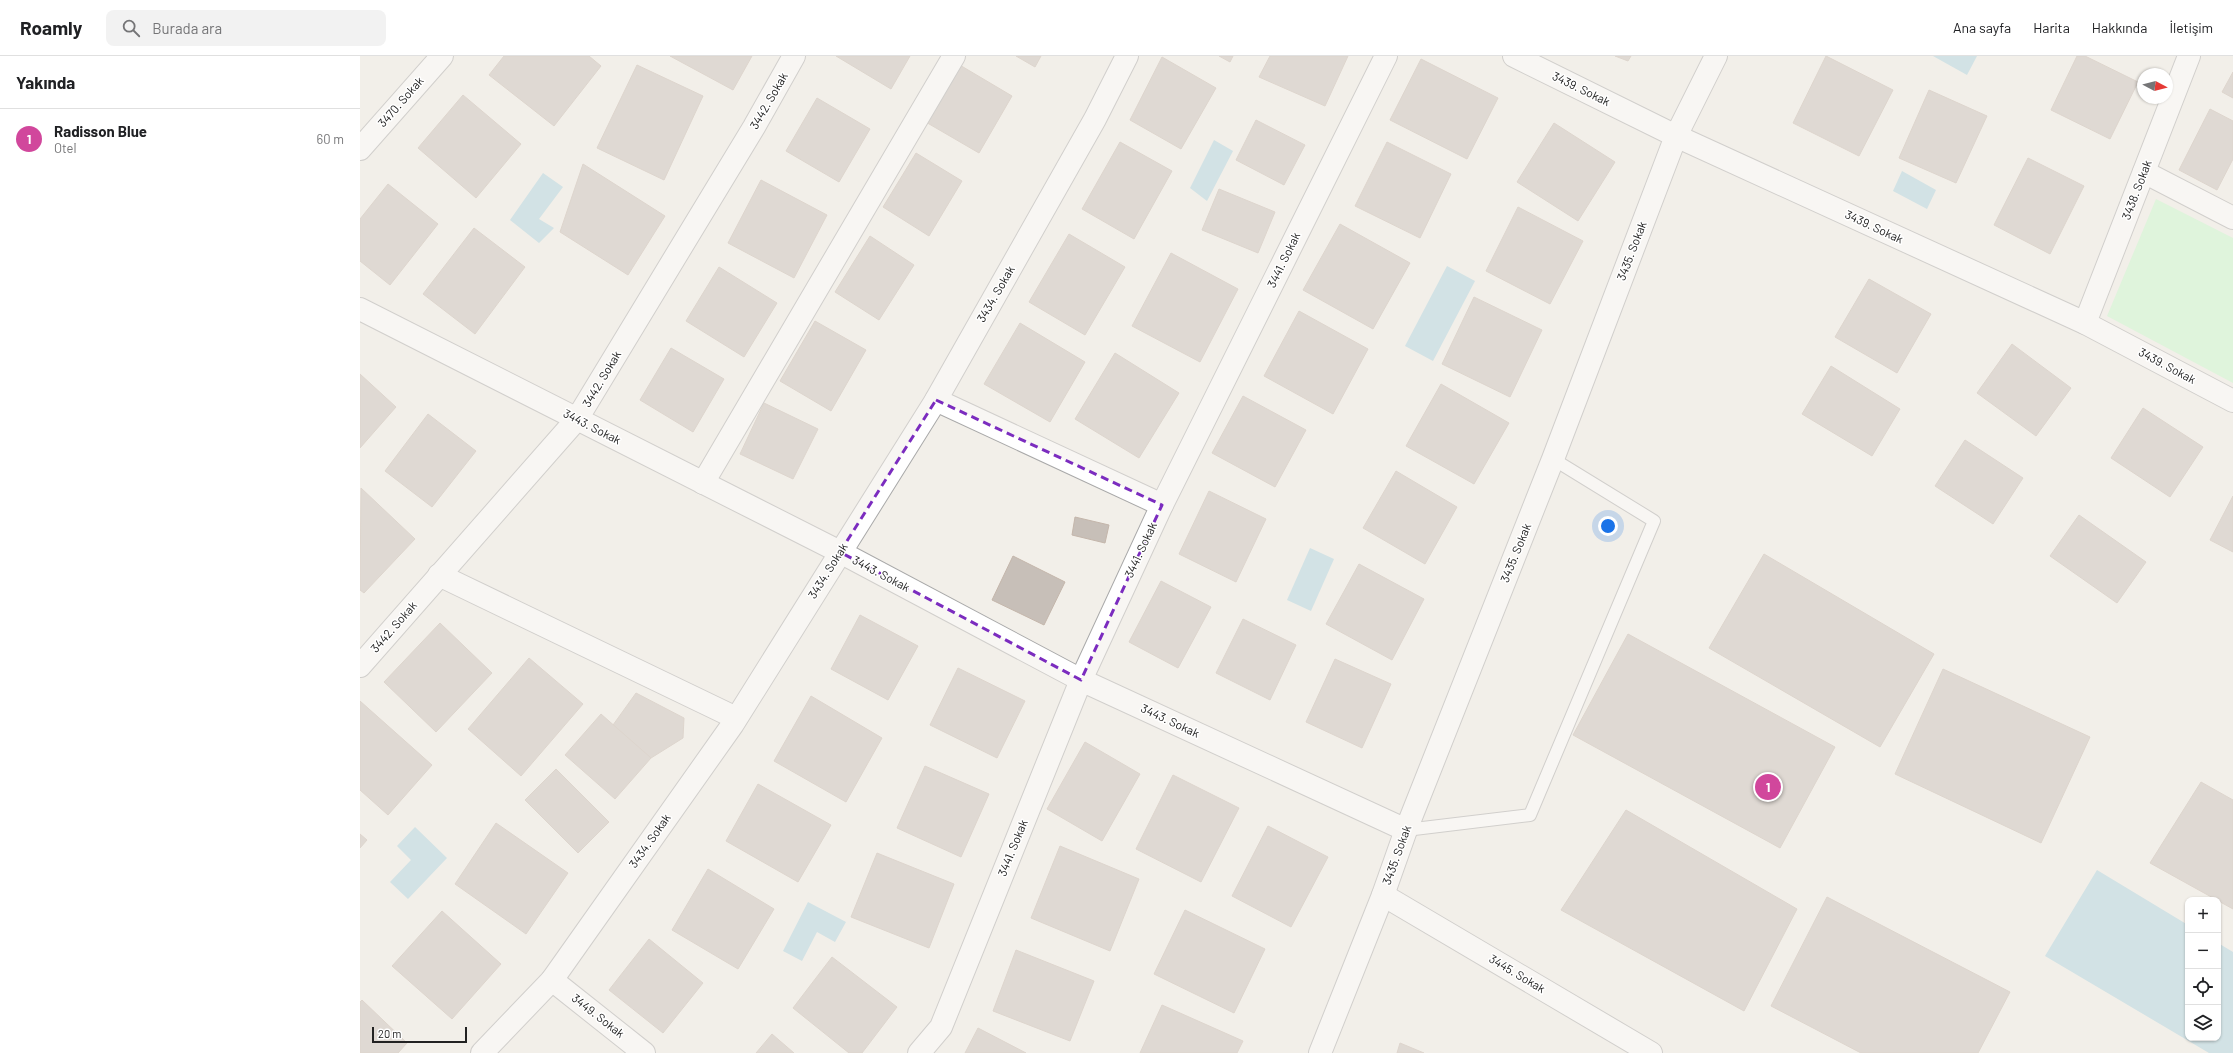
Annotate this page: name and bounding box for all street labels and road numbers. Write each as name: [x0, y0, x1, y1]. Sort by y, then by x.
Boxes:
street label: 3439. Sokak: [1550, 68, 1613, 108]
street label: 3442. Sokak: [746, 70, 790, 131]
street label: 3470. Sokak: [375, 73, 426, 129]
street label: 3438. Sokak: [2118, 158, 2154, 221]
street label: 3439. Sokak: [1843, 207, 1906, 246]
street label: 3435. Sokak: [1613, 219, 1649, 282]
street label: 3441. Sokak: [1264, 230, 1303, 290]
street label: 3434. Sokak: [973, 263, 1017, 324]
street label: 3439. Sokak: [2137, 344, 2198, 386]
street label: 3442. Sokak: [579, 348, 623, 409]
street label: 3443. Sokak: [561, 406, 624, 447]
street label: 3441. Sokak: [1121, 520, 1159, 580]
street label: 3435. Sokak: [1497, 521, 1533, 584]
street label: 3434. Sokak: [805, 540, 850, 601]
street label: 3443. Sokak: [850, 552, 913, 594]
street label: 3442. Sokak: [367, 598, 419, 655]
street label: 3443. Sokak: [1139, 700, 1202, 740]
street label: 3434. Sokak: [625, 811, 673, 870]
street label: 3441. Sokak: [994, 817, 1030, 878]
street label: 3435. Sokak: [1379, 823, 1413, 886]
street label: 3445. Sokak: [1487, 951, 1548, 995]
street label: 3449. Sokak: [569, 990, 628, 1040]

